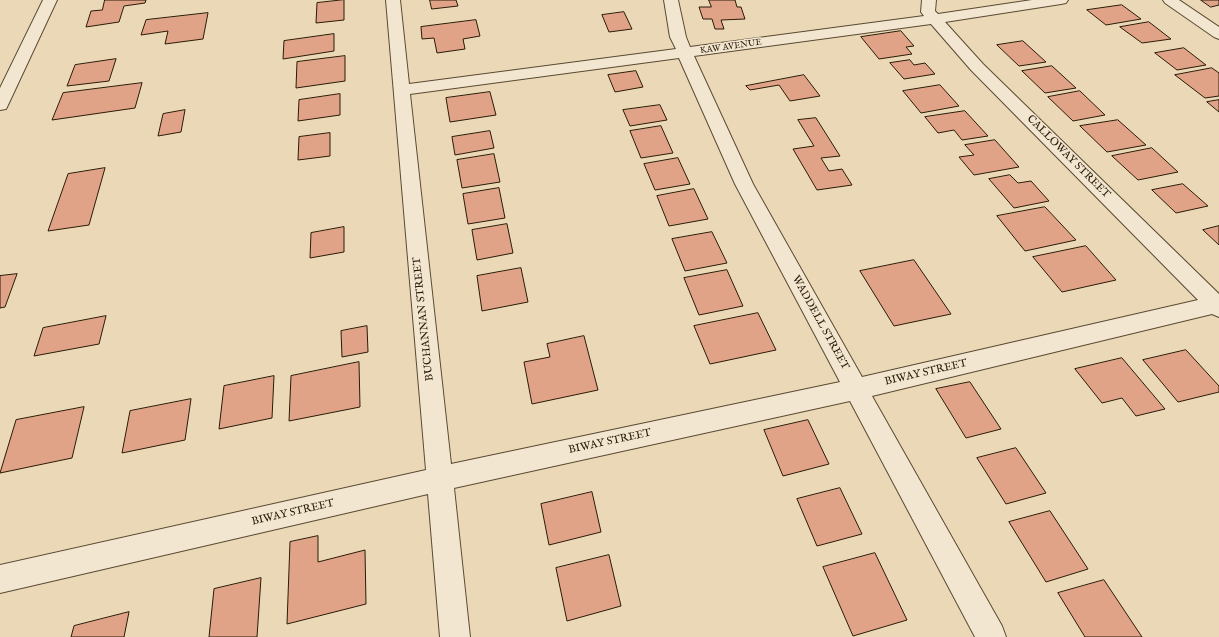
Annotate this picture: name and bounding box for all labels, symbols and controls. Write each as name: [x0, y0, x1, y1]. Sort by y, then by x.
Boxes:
street label: KAW AVENUE: [699, 37, 763, 57]
street label: CALLOWAY STREET: [1024, 113, 1112, 201]
street label: BUCHANNAN STREET: [411, 256, 437, 382]
street label: WADDELL STREET: [789, 274, 851, 372]
street label: BIWAY STREET: [883, 357, 969, 389]
street label: BIWAY STREET: [567, 427, 653, 457]
street label: BIWAY STREET: [250, 497, 336, 529]

